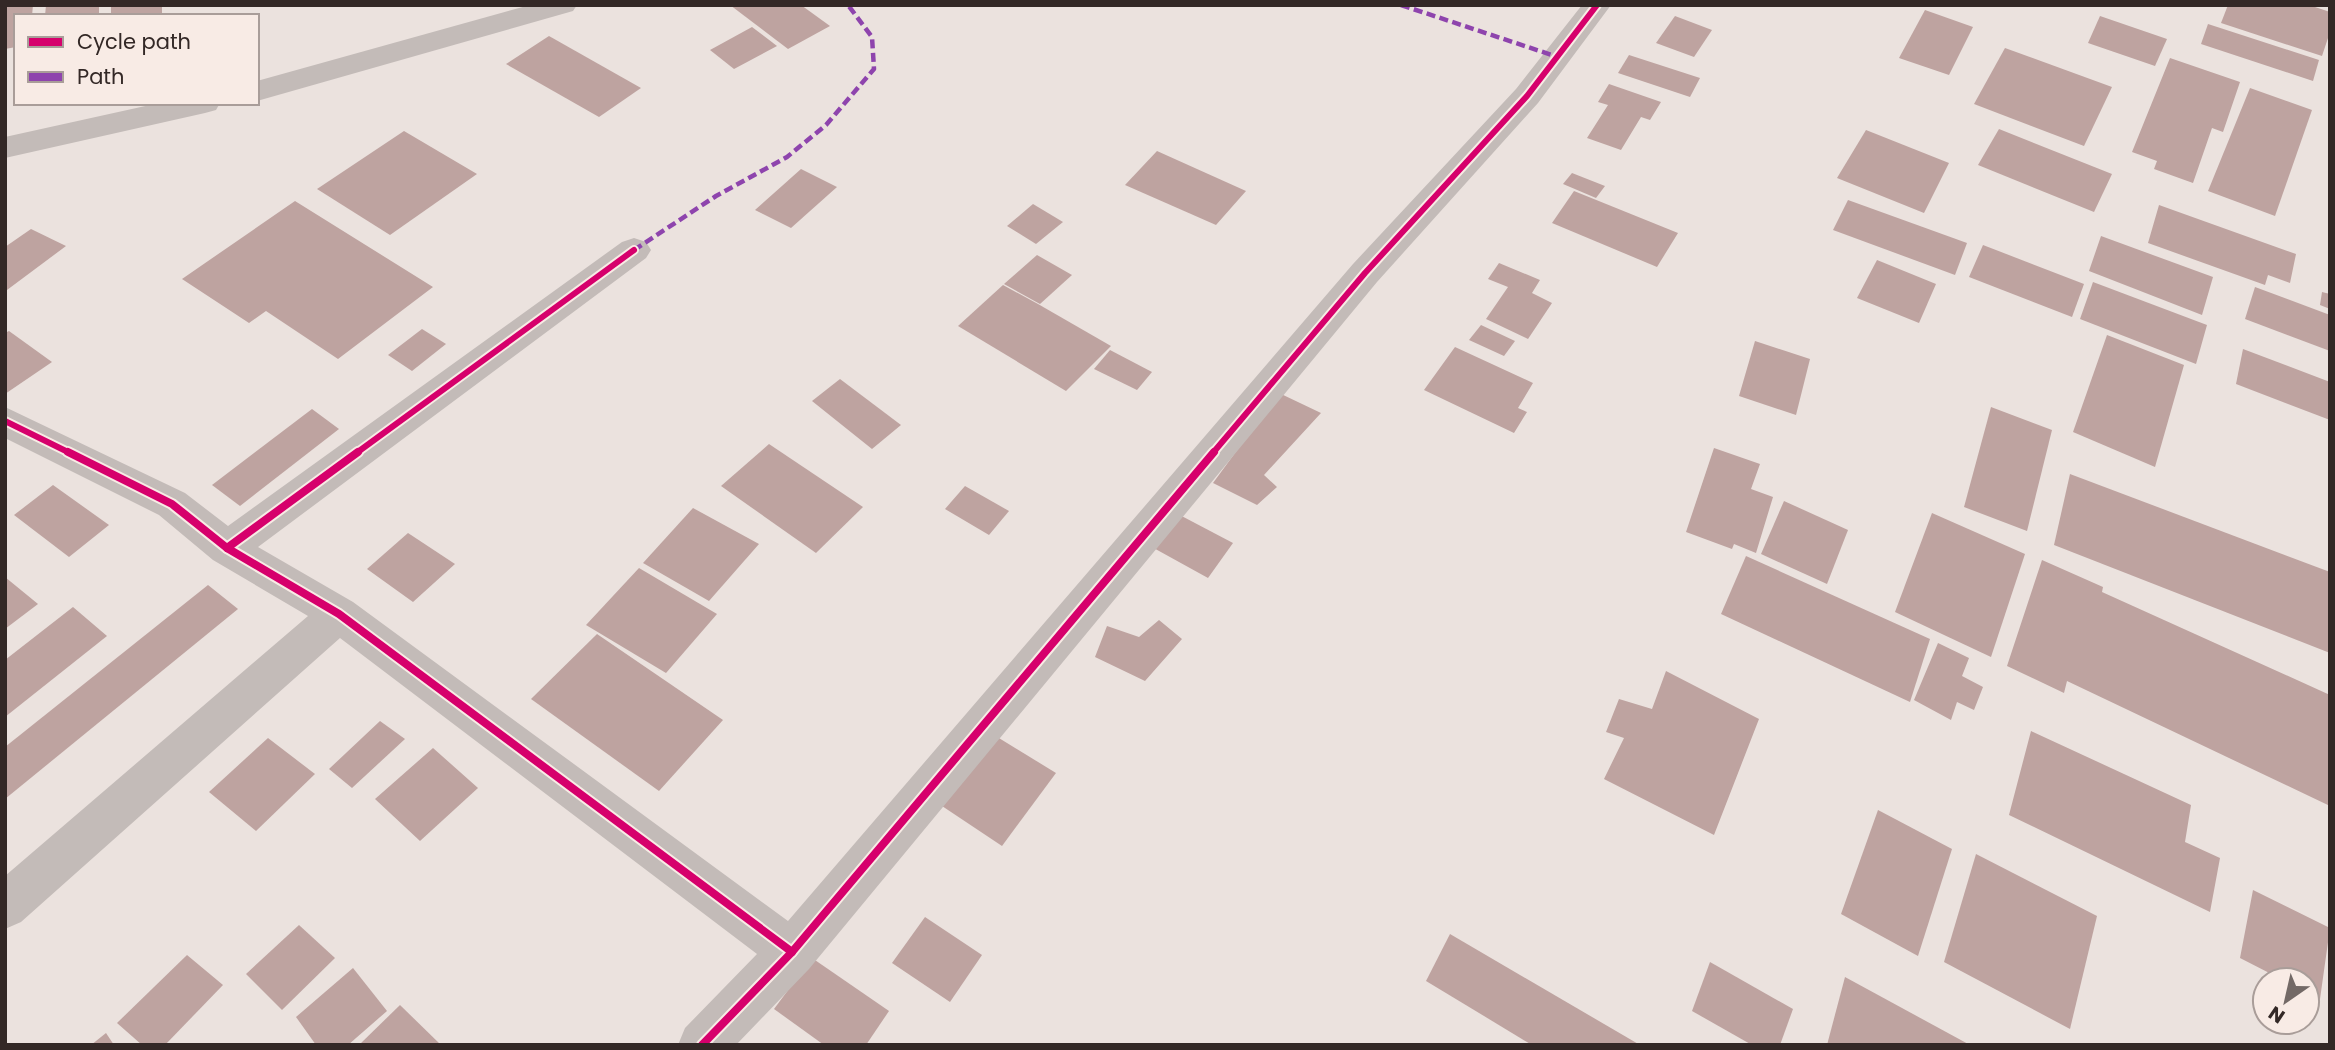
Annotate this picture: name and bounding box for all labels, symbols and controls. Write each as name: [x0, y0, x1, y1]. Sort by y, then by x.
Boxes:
legend: [14, 14, 259, 105]
text: Cycle path: [77, 27, 191, 56]
text: Path: [77, 62, 124, 91]
north arrow: [2251, 966, 2321, 1036]
text: N: [2263, 999, 2290, 1030]

